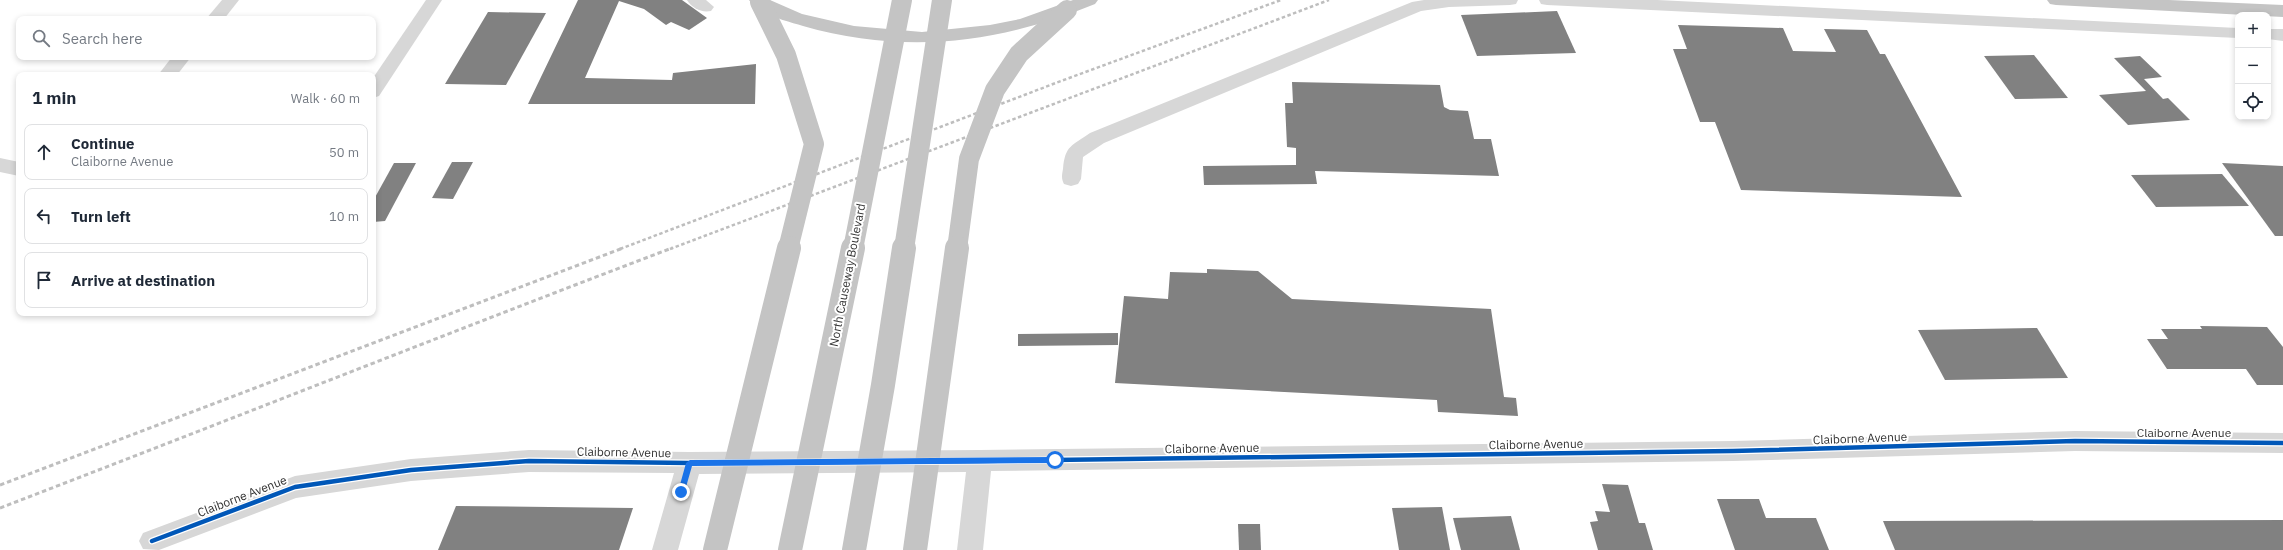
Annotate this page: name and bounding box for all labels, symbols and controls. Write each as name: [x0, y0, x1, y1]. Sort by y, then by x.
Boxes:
map controls: [2235, 12, 2271, 120]
button: +: [2235, 12, 2271, 48]
search box: [16, 16, 376, 60]
icon: search: [30, 27, 52, 49]
text: Search here: [62, 29, 142, 48]
button: −: [2235, 48, 2271, 84]
button: locate: [2235, 84, 2271, 120]
text: 1 min: [32, 87, 76, 109]
text: Walk · 60 m: [291, 90, 360, 107]
text: Continue: [71, 134, 135, 153]
icon: ahead: [33, 141, 55, 163]
text: 50 m: [329, 144, 359, 161]
text: Claiborne Avenue: [71, 153, 173, 170]
street label: North Causeway Boulevard: [826, 202, 868, 348]
icon: left: [33, 205, 55, 227]
text: Turn left: [71, 207, 131, 226]
text: 10 m: [329, 208, 359, 225]
icon: arrive: [33, 269, 55, 291]
text: Arrive at destination: [71, 271, 215, 290]
street label: Claiborne Avenue: [2137, 425, 2232, 440]
street label: Claiborne Avenue: [1813, 429, 1908, 447]
street label: Claiborne Avenue: [1489, 436, 1584, 452]
street label: Claiborne Avenue: [1165, 440, 1260, 456]
street label: Claiborne Avenue: [577, 444, 672, 460]
route start: [1046, 451, 1064, 469]
street label: Claiborne Avenue: [195, 472, 289, 520]
route end: [672, 483, 690, 501]

